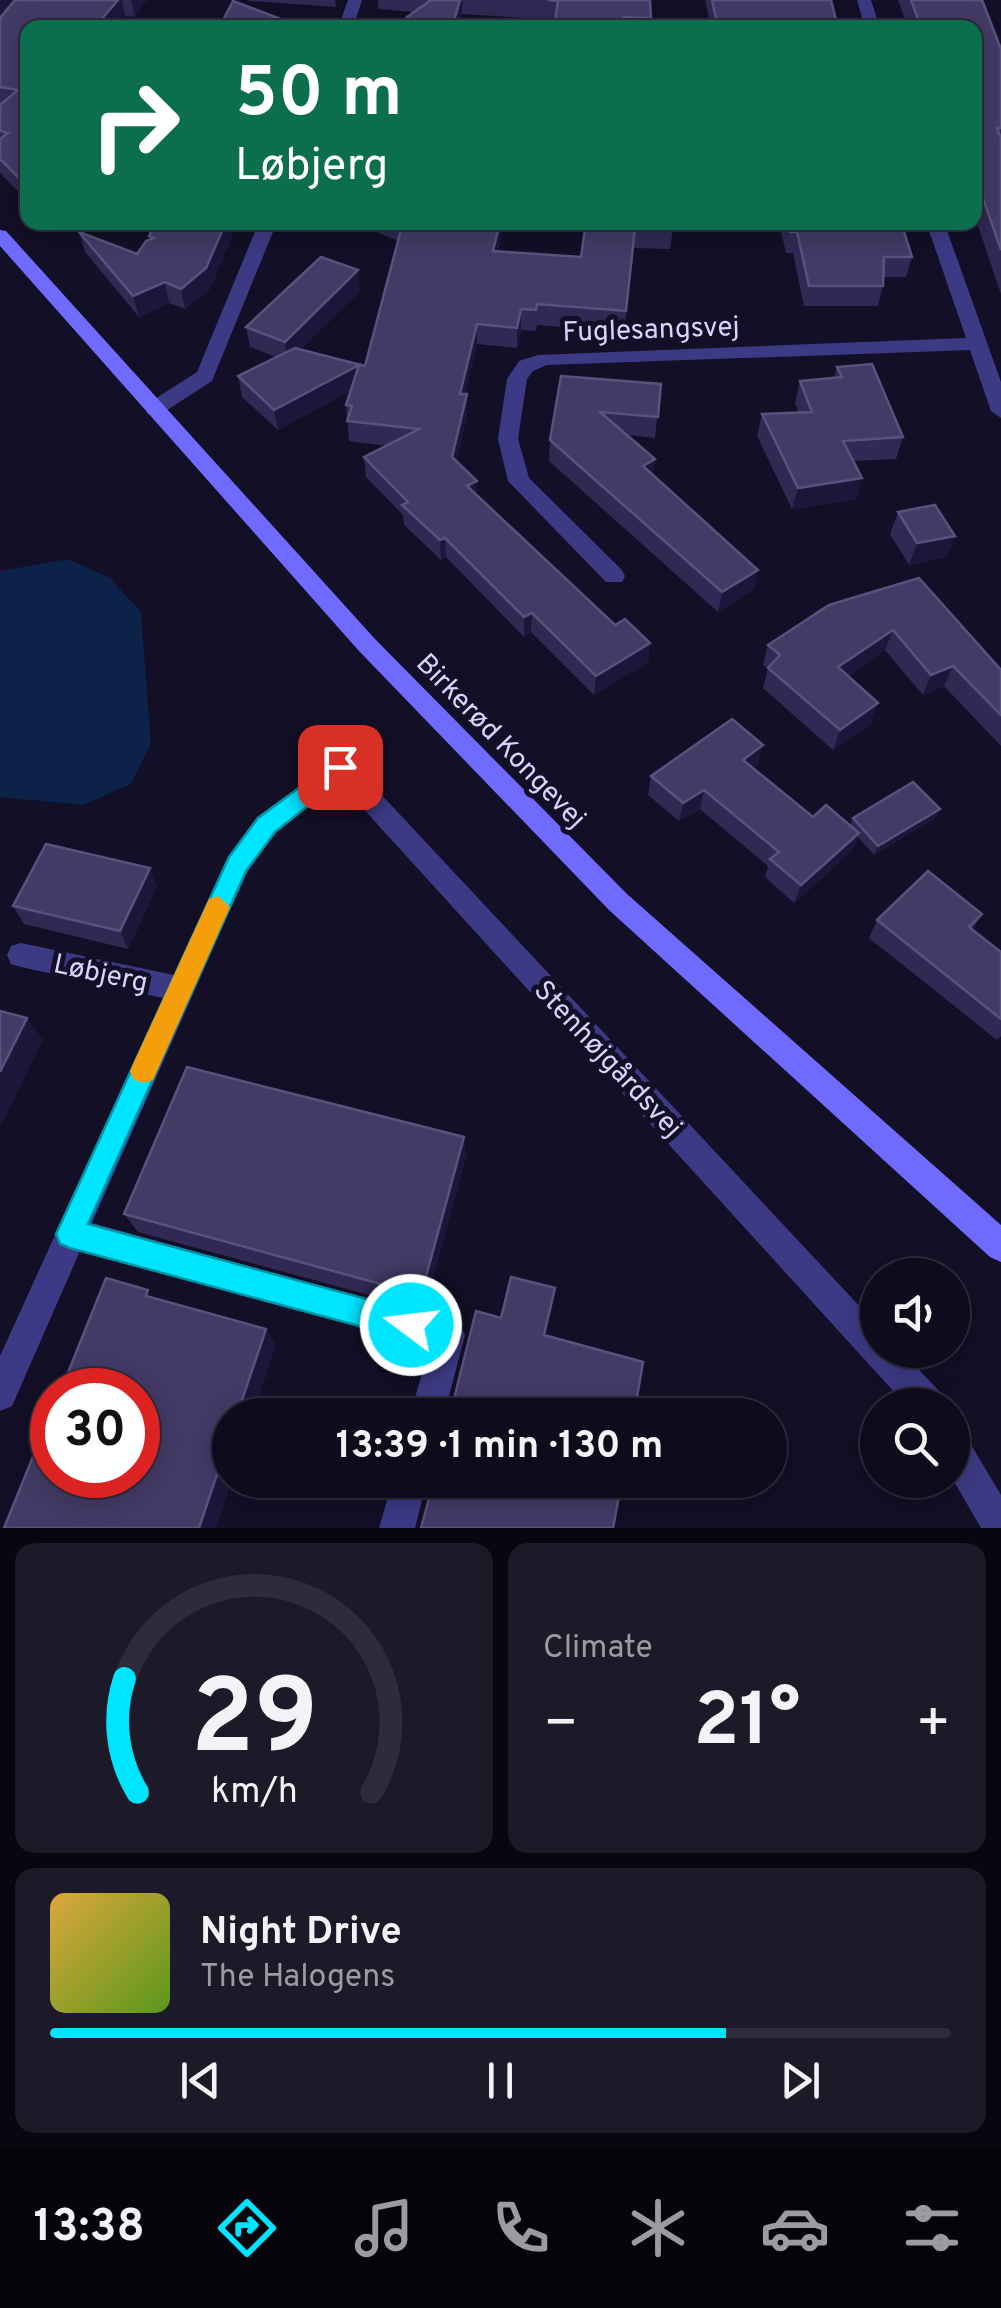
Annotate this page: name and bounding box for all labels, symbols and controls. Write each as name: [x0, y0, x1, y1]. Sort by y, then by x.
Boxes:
text: 50 m: [235, 52, 402, 141]
icon: right: [70, 60, 200, 190]
text: Løbjerg: [235, 139, 388, 196]
street label: Fuglesangsvej: [562, 310, 740, 352]
street label: Birkerød Kongevej: [407, 647, 593, 837]
pin: [298, 725, 383, 810]
icon: arrive: [313, 740, 368, 795]
street label: Løbjerg: [50, 947, 151, 1002]
street label: Stenhøjgårdsvej: [525, 974, 689, 1146]
map controls: [860, 1258, 970, 1498]
button: sound: [860, 1258, 970, 1368]
position arrow: [359, 1273, 463, 1377]
speed limit sign: 30: [30, 1368, 160, 1498]
button: search: [860, 1388, 970, 1498]
text: 13:39 · 1 min · 130 m: [336, 1423, 663, 1472]
text: Climate: [543, 1629, 653, 1669]
text: 29: [190, 1658, 318, 1790]
text: 21°: [693, 1677, 801, 1772]
text: −: [543, 1691, 578, 1761]
text: +: [916, 1691, 951, 1761]
text: km/h: [211, 1770, 297, 1816]
text: Night Drive: [200, 1909, 402, 1958]
text: The Halogens: [200, 1958, 395, 1998]
icon: previous: [173, 2053, 228, 2108]
icon: pause: [473, 2053, 528, 2108]
icon: next: [773, 2053, 828, 2108]
icon: directions: [212, 2193, 282, 2263]
icon: music: [349, 2193, 419, 2263]
icon: phone: [486, 2193, 556, 2263]
icon: climate: [623, 2193, 693, 2263]
icon: car: [760, 2193, 830, 2263]
icon: filters: [897, 2193, 967, 2263]
text: 13:38: [34, 2200, 145, 2257]

